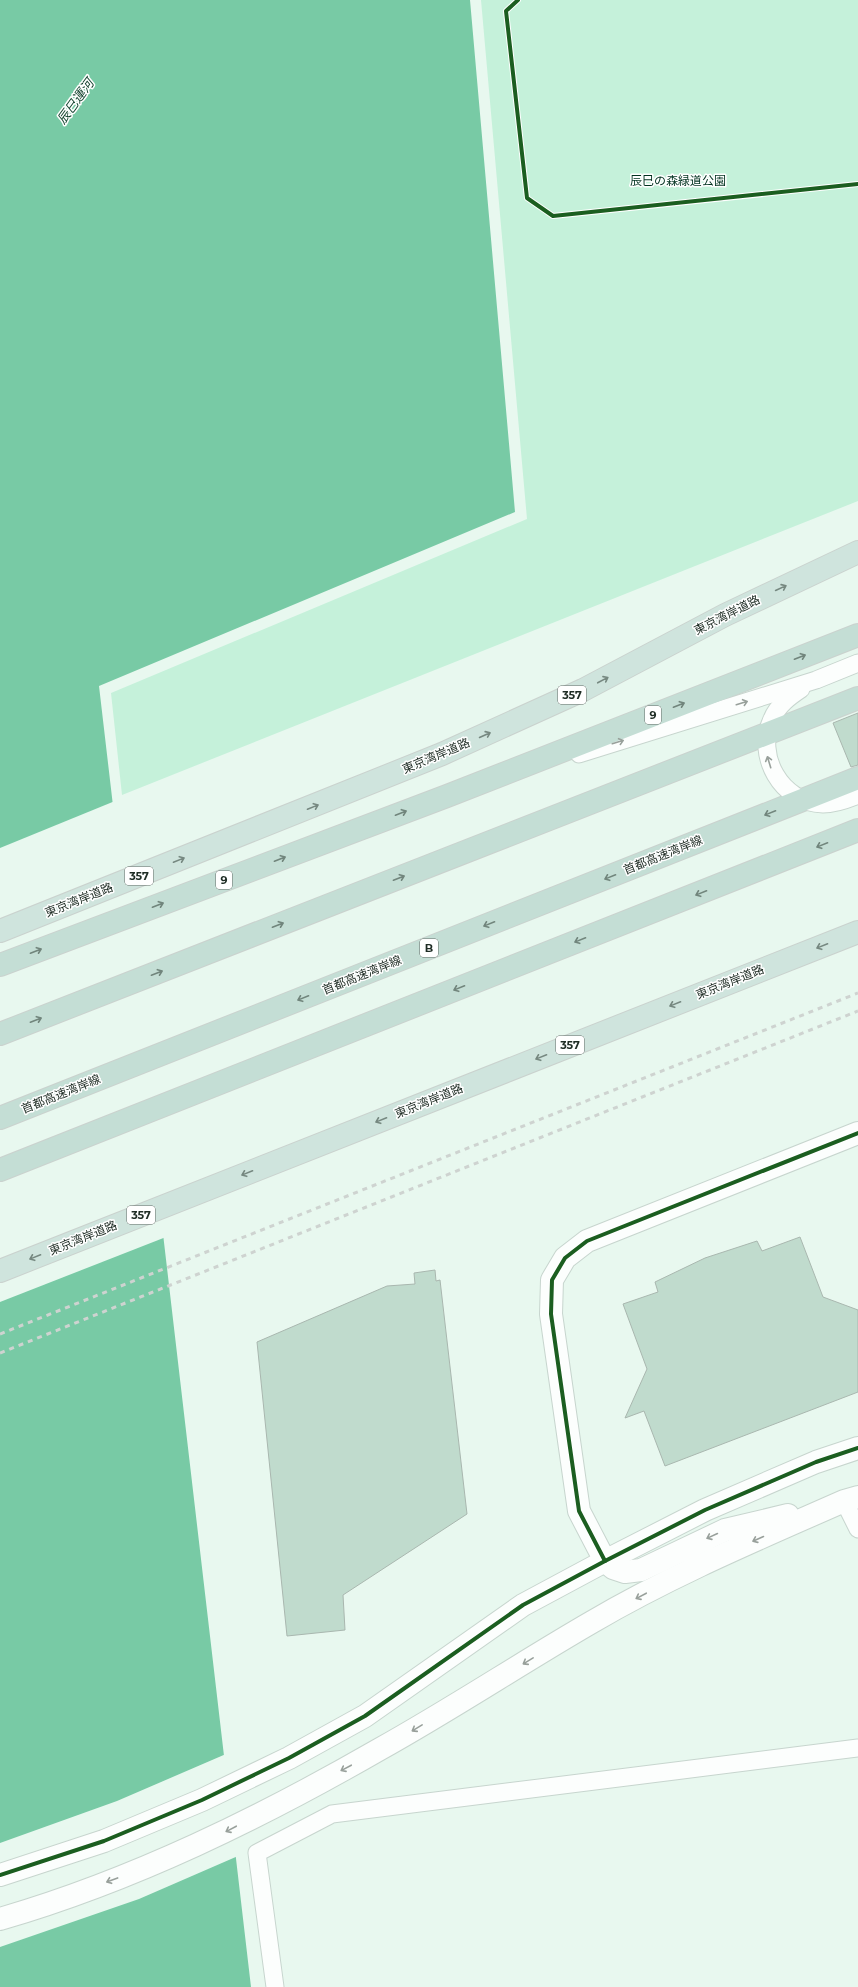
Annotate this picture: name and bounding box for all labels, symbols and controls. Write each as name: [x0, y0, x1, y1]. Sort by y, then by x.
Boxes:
water label: 辰巳運河: [53, 73, 99, 127]
park label: 辰巳の森緑道公園: [630, 173, 726, 188]
one-way arrow: [774, 584, 786, 591]
street label: 東京湾岸道路: [691, 592, 762, 638]
one-way arrow: [794, 653, 806, 661]
one-way arrow: [596, 675, 608, 683]
road number: 357: [558, 686, 586, 704]
one-way arrow: [735, 699, 748, 706]
one-way arrow: [673, 700, 685, 708]
road number: 9: [645, 706, 661, 724]
one-way arrow: [479, 730, 491, 738]
street label: 東京湾岸道路: [400, 735, 472, 777]
one-way arrow: [611, 738, 624, 745]
one-way arrow: [765, 755, 772, 768]
one-way arrow: [307, 802, 319, 810]
one-way arrow: [395, 809, 407, 817]
one-way arrow: [764, 810, 776, 818]
street label: 首都高速湾岸線: [621, 832, 705, 877]
one-way arrow: [816, 841, 828, 849]
one-way arrow: [273, 855, 285, 863]
one-way arrow: [173, 856, 185, 863]
road number: 357: [125, 867, 153, 885]
road number: 9: [216, 871, 232, 889]
one-way arrow: [393, 873, 405, 881]
one-way arrow: [604, 873, 616, 881]
street label: 東京湾岸道路: [43, 879, 115, 920]
one-way arrow: [695, 889, 707, 897]
one-way arrow: [152, 901, 164, 909]
one-way arrow: [272, 921, 284, 929]
one-way arrow: [483, 921, 495, 929]
one-way arrow: [574, 937, 586, 945]
road number: B: [420, 939, 438, 957]
one-way arrow: [816, 942, 828, 950]
one-way arrow: [30, 947, 42, 955]
street label: 首都高速湾岸線: [320, 952, 404, 997]
street label: 東京湾岸道路: [694, 961, 766, 1002]
one-way arrow: [151, 968, 163, 976]
one-way arrow: [454, 985, 466, 993]
one-way arrow: [298, 995, 310, 1003]
one-way arrow: [669, 1001, 681, 1008]
one-way arrow: [30, 1016, 42, 1024]
road number: 357: [556, 1036, 584, 1054]
one-way arrow: [535, 1054, 547, 1061]
street label: 首都高速湾岸線: [19, 1071, 103, 1116]
street label: 東京湾岸道路: [393, 1080, 465, 1121]
one-way arrow: [375, 1117, 387, 1125]
one-way arrow: [241, 1170, 253, 1178]
road number: 357: [127, 1206, 155, 1224]
street label: 東京湾岸道路: [47, 1217, 119, 1258]
one-way arrow: [29, 1254, 41, 1261]
one-way arrow: [706, 1533, 718, 1540]
one-way arrow: [752, 1536, 764, 1543]
one-way arrow: [635, 1593, 647, 1600]
one-way arrow: [522, 1657, 534, 1665]
one-way arrow: [411, 1724, 423, 1732]
one-way arrow: [340, 1765, 352, 1772]
one-way arrow: [225, 1825, 237, 1833]
one-way arrow: [106, 1877, 118, 1885]

